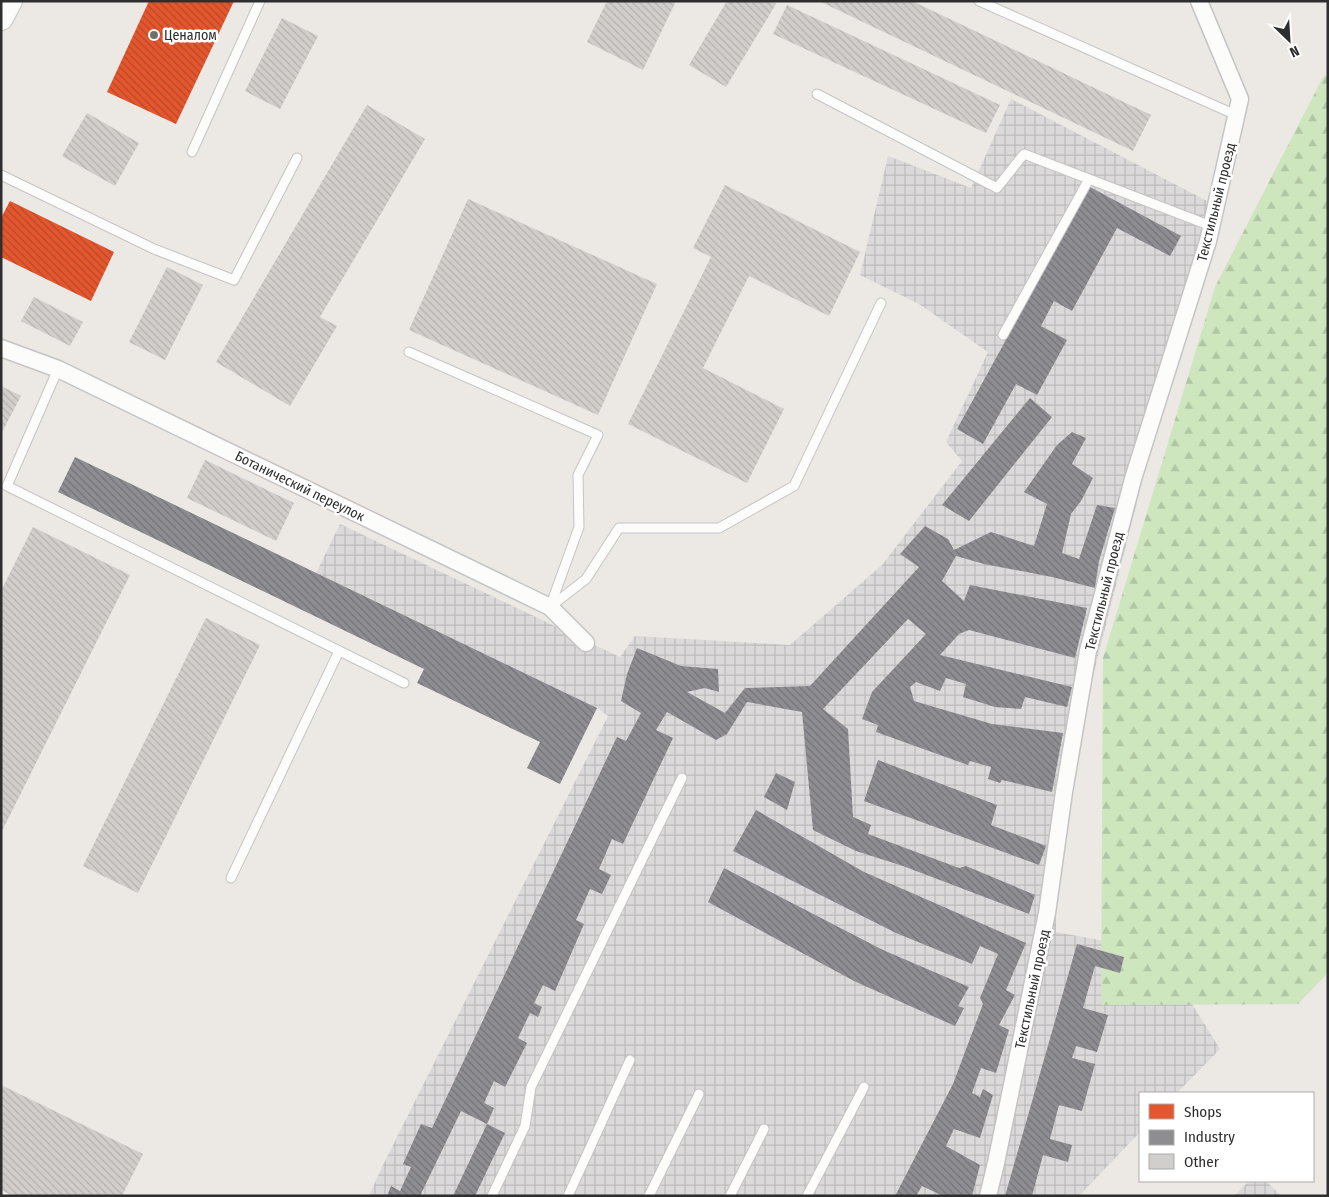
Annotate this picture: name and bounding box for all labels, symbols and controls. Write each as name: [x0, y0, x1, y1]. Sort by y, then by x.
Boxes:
north arrow: [1264, 15, 1314, 65]
place label: Ценалом: [164, 27, 217, 44]
marker: Ценалом: [148, 29, 160, 41]
text: N: [1287, 42, 1302, 61]
street label: Текстильный проезд: [1194, 141, 1239, 263]
street label: Ботанический переулок: [232, 448, 368, 525]
street label: Текстильный проезд: [1082, 530, 1127, 652]
street label: Текстильный проезд: [1012, 928, 1053, 1050]
legend: [1139, 1092, 1314, 1182]
text: Shops: [1184, 1103, 1222, 1121]
text: Industry: [1184, 1128, 1235, 1146]
text: Other: [1184, 1153, 1220, 1171]

